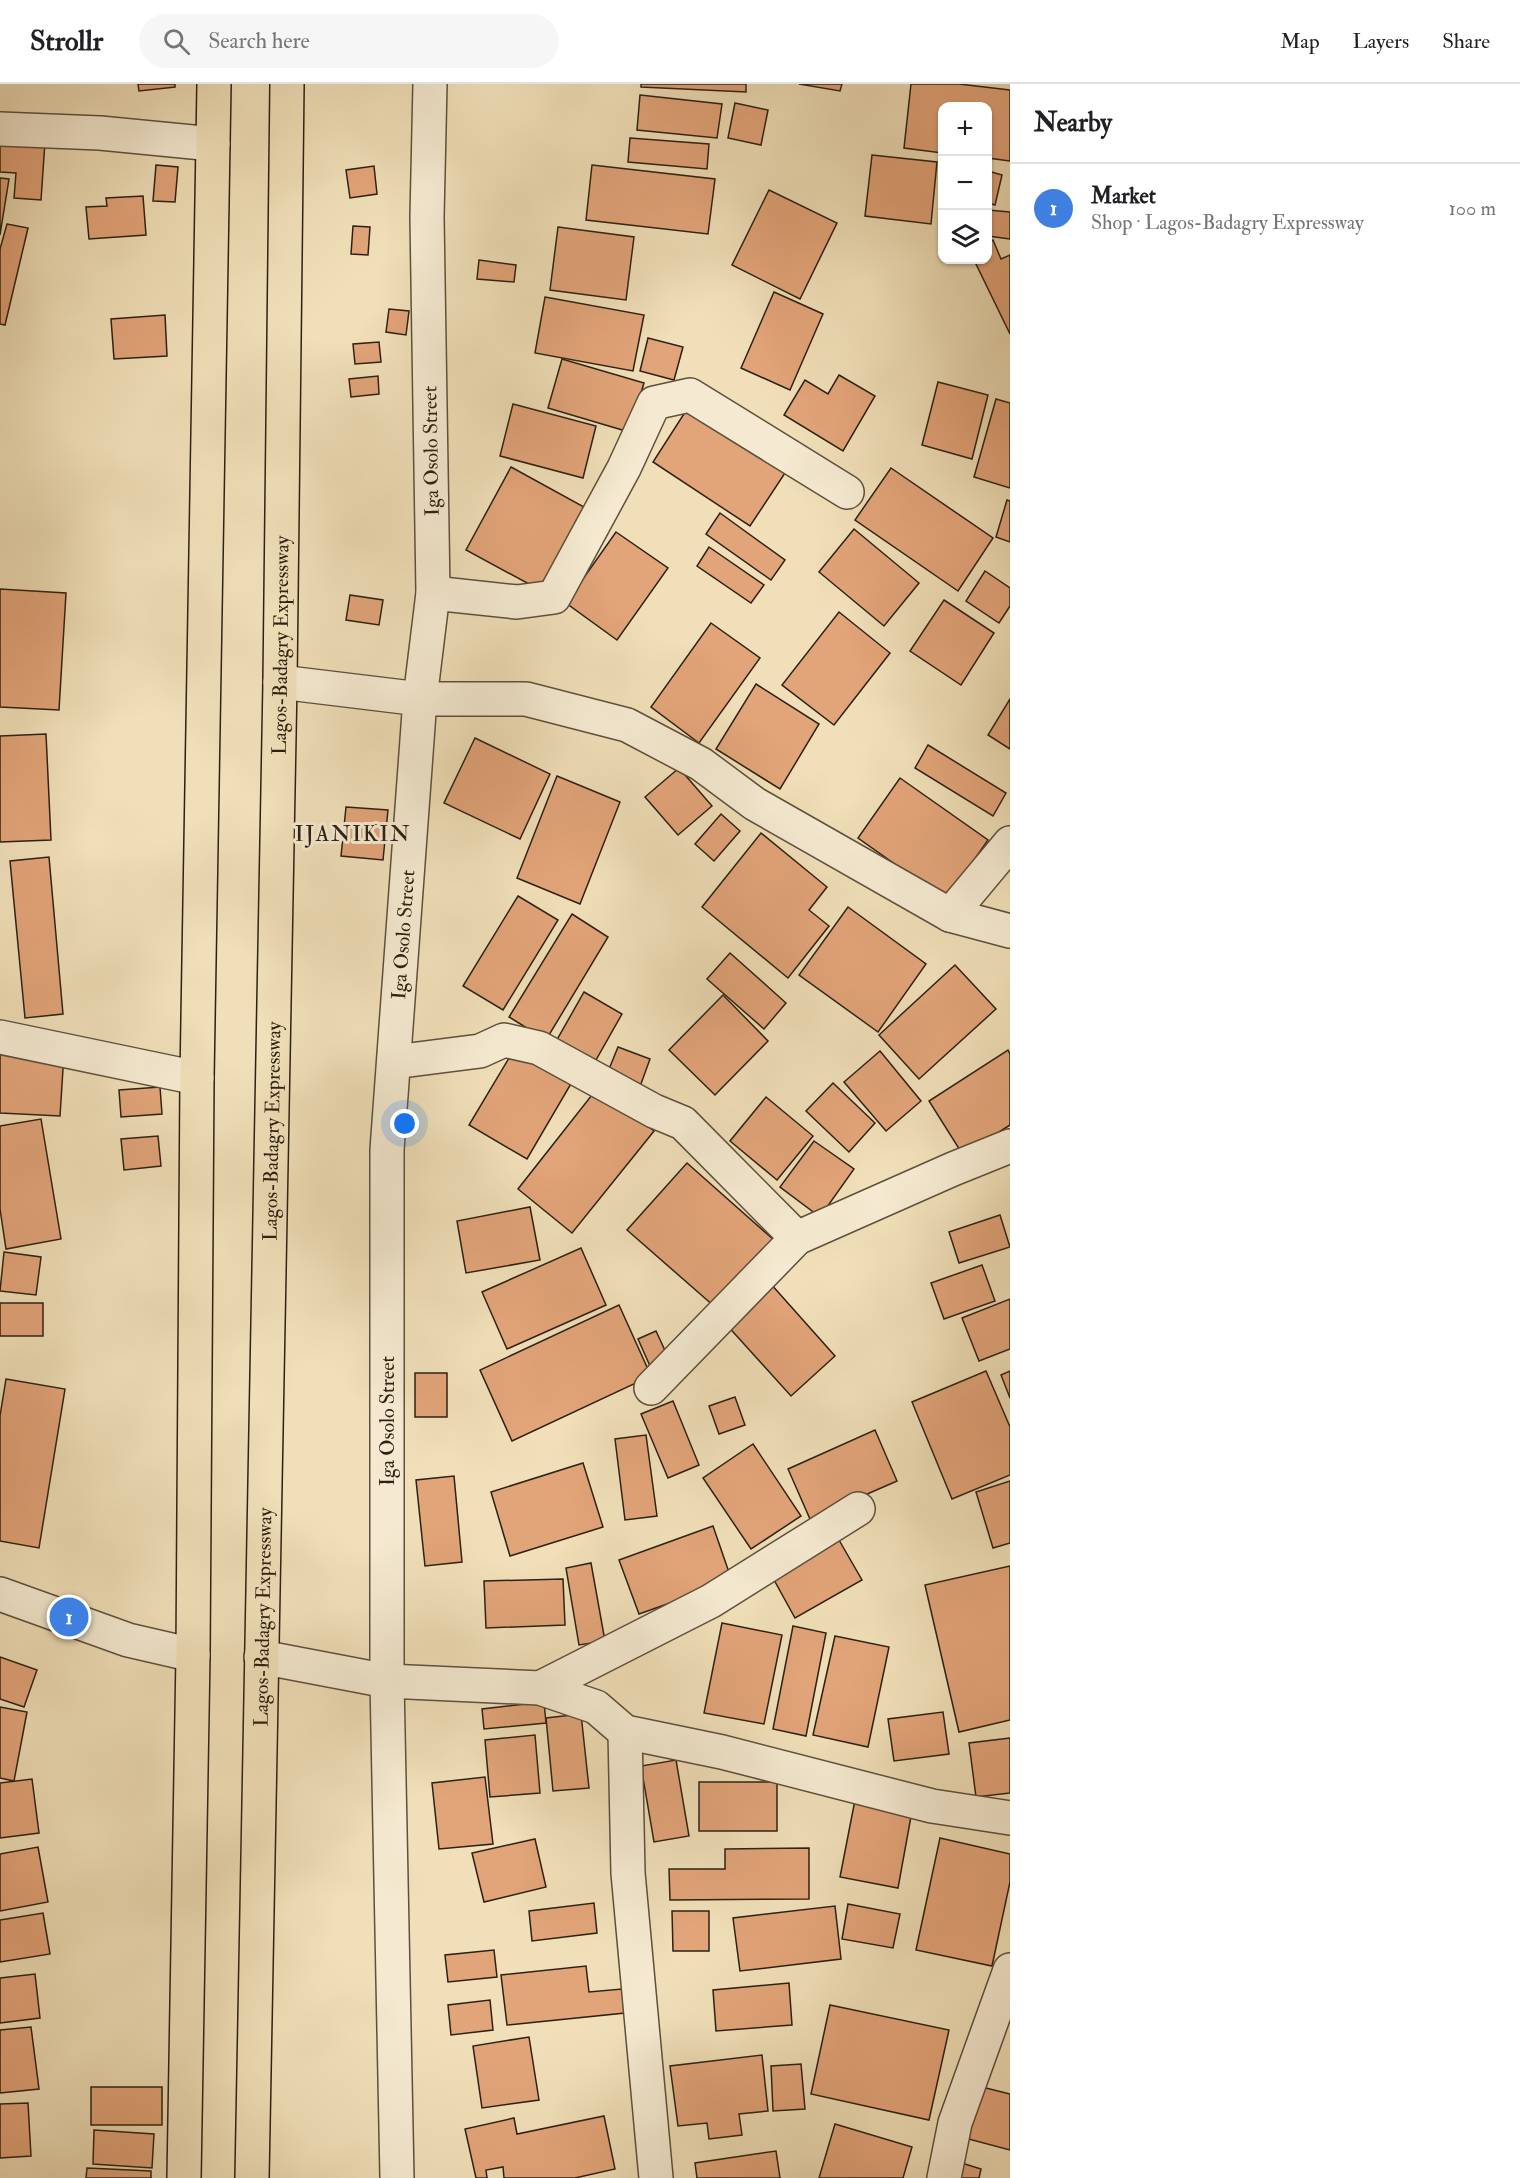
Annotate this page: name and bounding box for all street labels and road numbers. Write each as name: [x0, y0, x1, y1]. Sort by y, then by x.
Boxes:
street label: Iga Osolo Street: [417, 385, 445, 516]
street label: Lagos-Badagry Expressway: [266, 534, 295, 755]
street label: Iga Osolo Street: [386, 868, 420, 1001]
street label: Lagos-Badagry Expressway: [257, 1020, 286, 1241]
street label: Iga Osolo Street: [375, 1355, 400, 1486]
street label: Lagos-Badagry Expressway: [248, 1506, 277, 1727]

